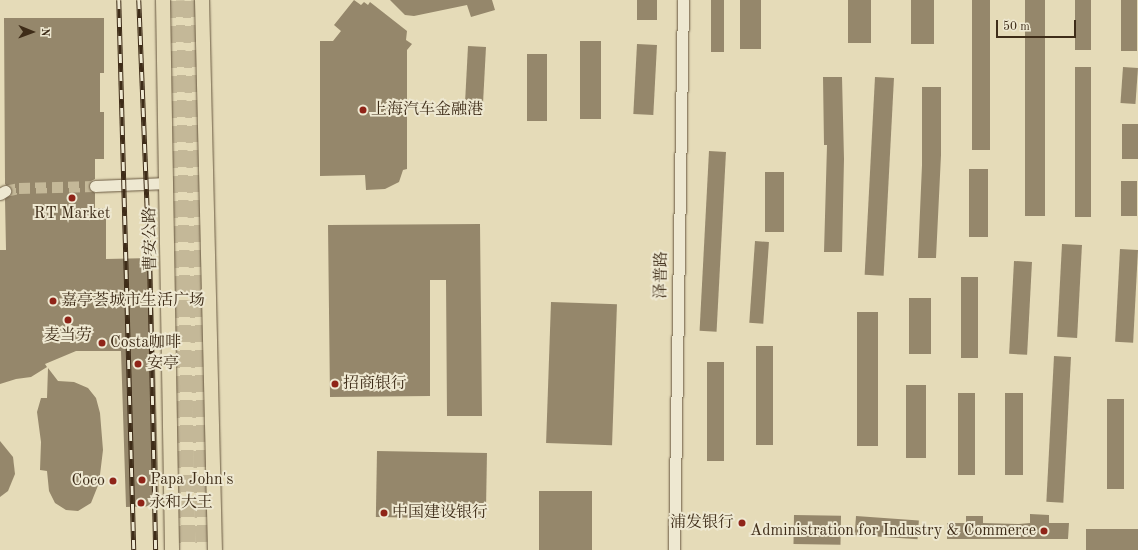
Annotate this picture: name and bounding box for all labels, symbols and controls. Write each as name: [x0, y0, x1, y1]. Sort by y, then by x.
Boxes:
north arrow: [12, 12, 52, 52]
scale bar: [998, 12, 1078, 38]
text: 50 m: [1003, 21, 1030, 33]
text: N: [39, 28, 50, 37]
place label: 上海汽车金融港: [371, 100, 483, 120]
marker: 上海汽车金融港: [358, 105, 368, 115]
marker: RT Market: [67, 193, 77, 203]
place label: RT Market: [34, 204, 110, 224]
street label: 曹安公路: [141, 207, 161, 271]
street label: 泽普路: [652, 251, 672, 299]
place label: 嘉亭荟城市生活广场: [61, 291, 205, 311]
marker: 嘉亭荟城市生活广场: [48, 296, 58, 306]
marker: 麦当劳: [63, 315, 73, 325]
place label: 麦当劳: [44, 326, 92, 346]
place label: Costa咖啡: [110, 333, 181, 353]
marker: Costa咖啡: [97, 338, 107, 348]
place label: 安亭: [147, 354, 179, 374]
marker: 安亭: [132, 358, 144, 370]
place label: 招商银行: [343, 374, 407, 394]
marker: 招商银行: [330, 379, 340, 389]
place label: Papa John's: [150, 470, 233, 490]
place label: Coco: [71, 471, 105, 491]
marker: Papa John's: [137, 475, 147, 485]
marker: Coco: [108, 476, 118, 486]
place label: 永和大王: [149, 493, 213, 513]
marker: 永和大王: [136, 498, 146, 508]
place label: 中国建设银行: [392, 503, 488, 523]
marker: 中国建设银行: [379, 508, 389, 518]
place label: 浦发银行: [670, 513, 734, 533]
marker: 浦发银行: [737, 518, 747, 528]
place label: Administration for Industry & Commerce: [750, 521, 1036, 541]
marker: Administration for Industry & Commerce: [1039, 526, 1049, 536]

